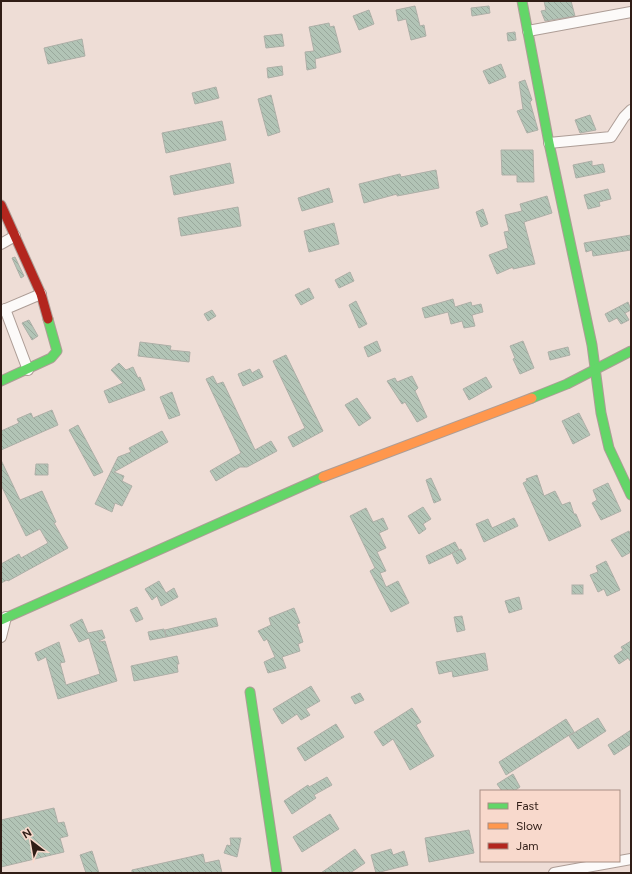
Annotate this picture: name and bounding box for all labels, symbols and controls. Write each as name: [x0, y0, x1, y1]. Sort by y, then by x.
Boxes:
legend: [480, 790, 620, 862]
text: Fast: [516, 799, 539, 813]
text: Slow: [516, 819, 543, 833]
north arrow: [12, 822, 52, 862]
text: N: [20, 826, 34, 842]
text: Jam: [516, 839, 539, 853]

